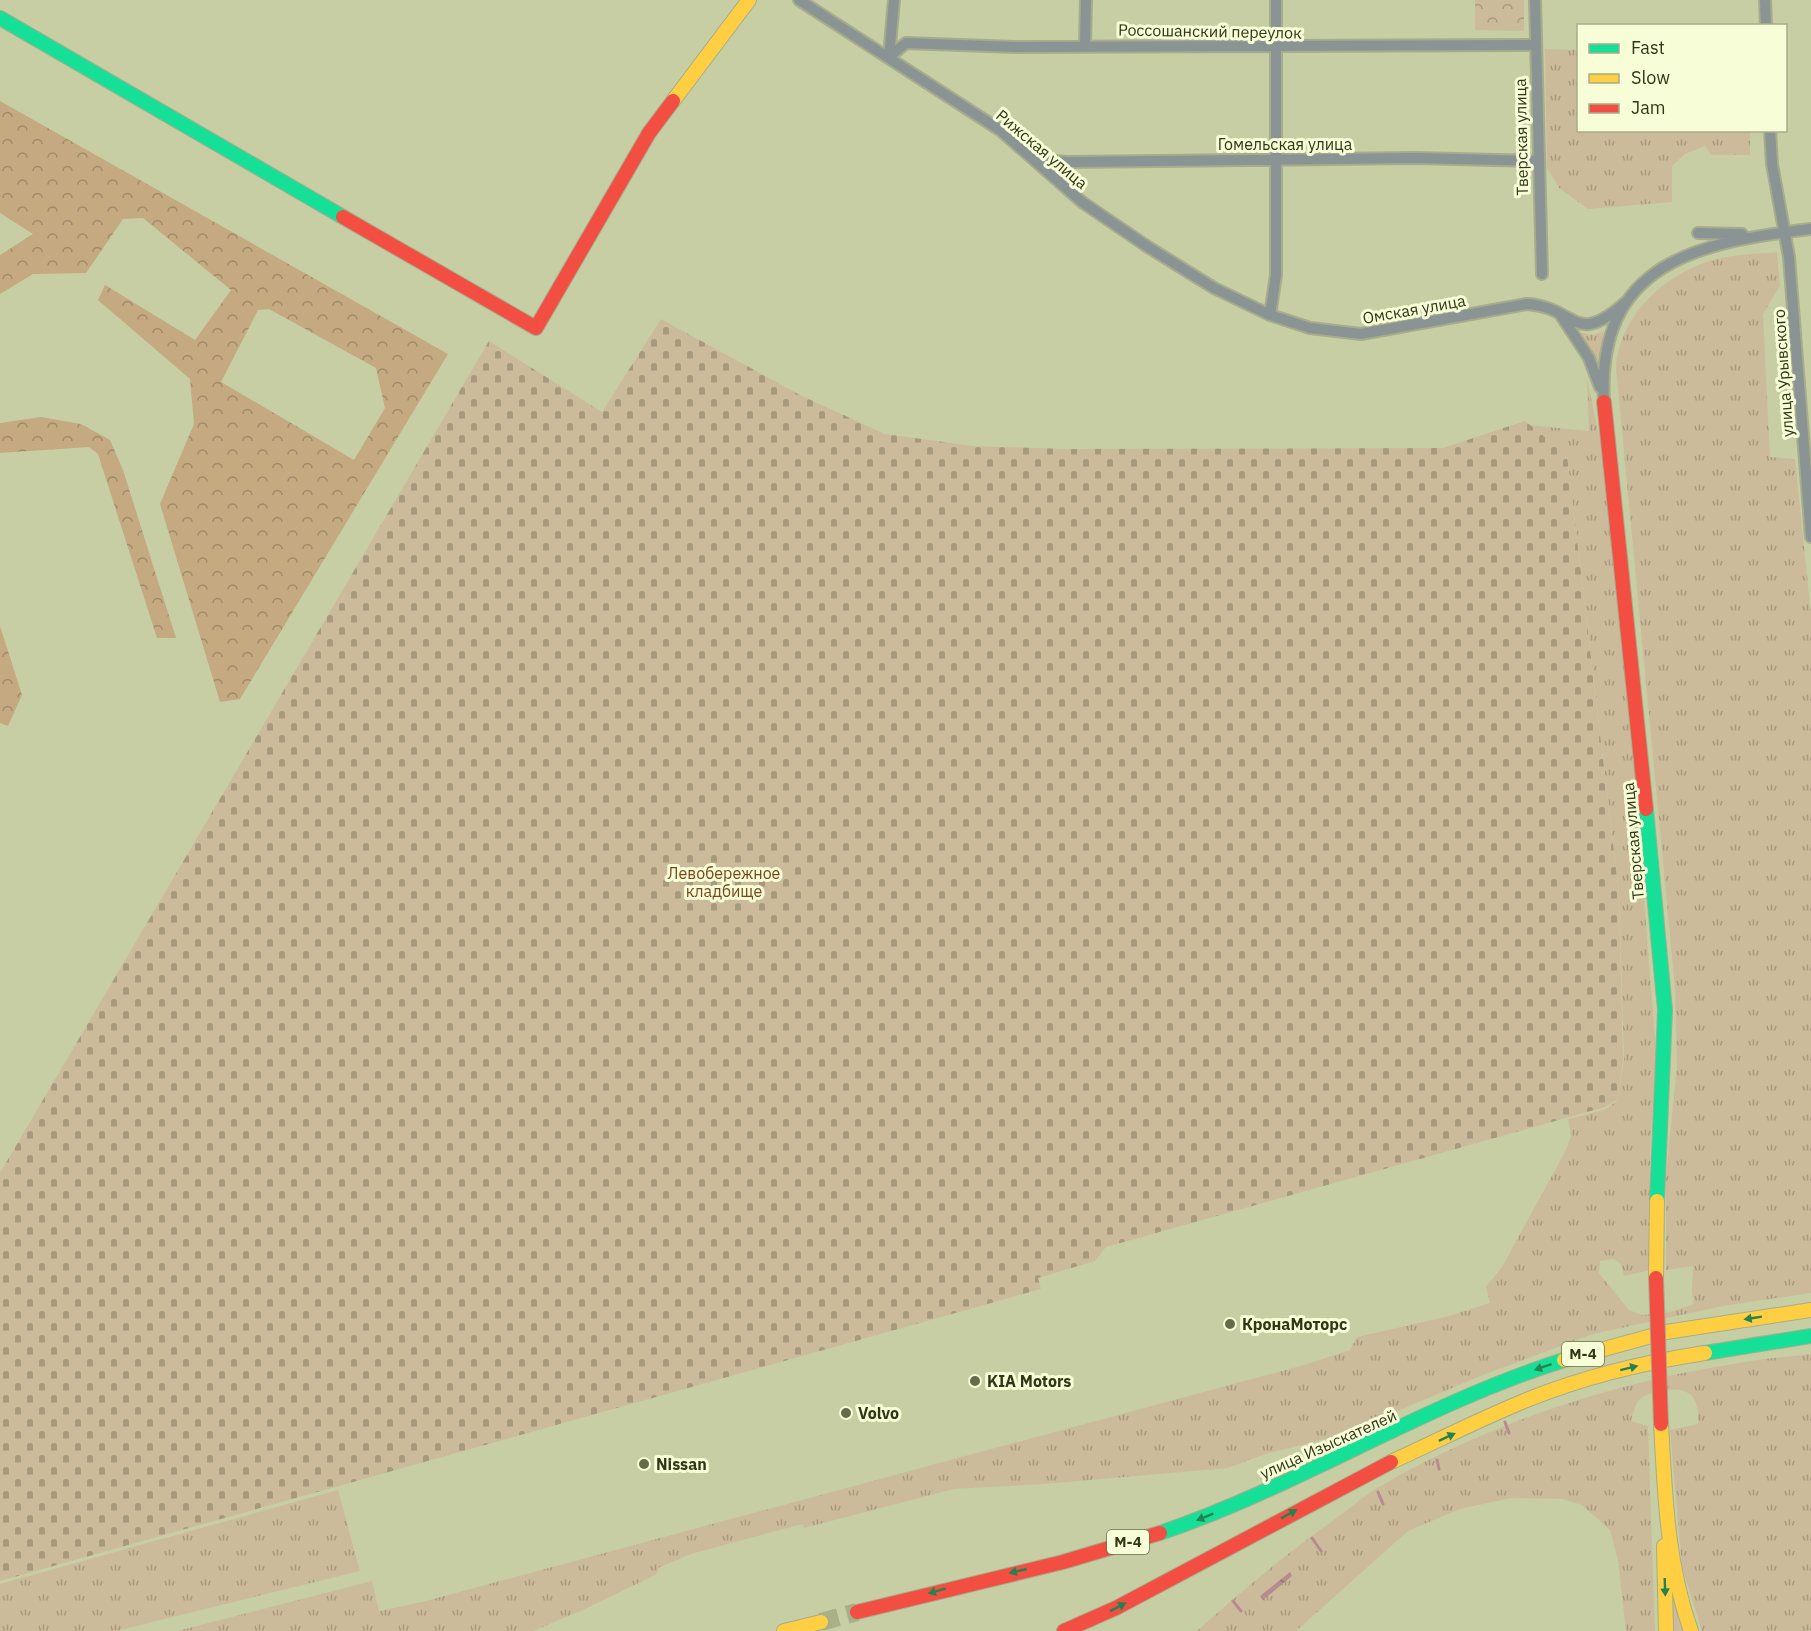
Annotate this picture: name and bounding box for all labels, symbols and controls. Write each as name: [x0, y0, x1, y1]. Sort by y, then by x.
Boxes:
street label: Россошанский переулок: [1118, 19, 1302, 43]
legend: [1577, 24, 1787, 132]
text: Fast: [1631, 36, 1665, 59]
text: Slow: [1631, 66, 1670, 89]
street label: Тверская улица: [1510, 78, 1532, 196]
text: Jam: [1631, 96, 1666, 119]
street label: Рижская улица: [992, 105, 1092, 193]
street label: Гомельская улица: [1218, 134, 1353, 154]
street label: Омская улица: [1361, 290, 1468, 328]
street label: улица Урывского: [1769, 308, 1797, 438]
street label: Тверская улица: [1618, 781, 1648, 900]
park label: Левобережное кладбище: [668, 863, 781, 901]
one-way arrow: [1743, 1313, 1762, 1322]
place label: КронаМоторс: [1242, 1314, 1347, 1334]
marker: КронаМоторс: [1223, 1317, 1237, 1331]
road number: М-4: [1562, 1342, 1604, 1366]
one-way arrow: [1534, 1362, 1552, 1372]
one-way arrow: [1619, 1363, 1638, 1373]
place label: KIA Motors: [987, 1371, 1071, 1391]
marker: KIA Motors: [968, 1374, 982, 1388]
place label: Volvo: [858, 1403, 899, 1423]
street label: улица Изыскателей: [1257, 1405, 1399, 1483]
marker: Volvo: [839, 1406, 853, 1420]
one-way arrow: [1438, 1432, 1455, 1441]
place label: Nissan: [656, 1454, 707, 1474]
marker: Nissan: [637, 1457, 651, 1471]
one-way arrow: [1281, 1509, 1298, 1519]
one-way arrow: [1195, 1512, 1213, 1522]
road number: М-4: [1107, 1530, 1149, 1554]
one-way arrow: [1008, 1567, 1027, 1577]
one-way arrow: [1660, 1578, 1669, 1597]
one-way arrow: [928, 1587, 946, 1597]
one-way arrow: [1109, 1603, 1126, 1612]

